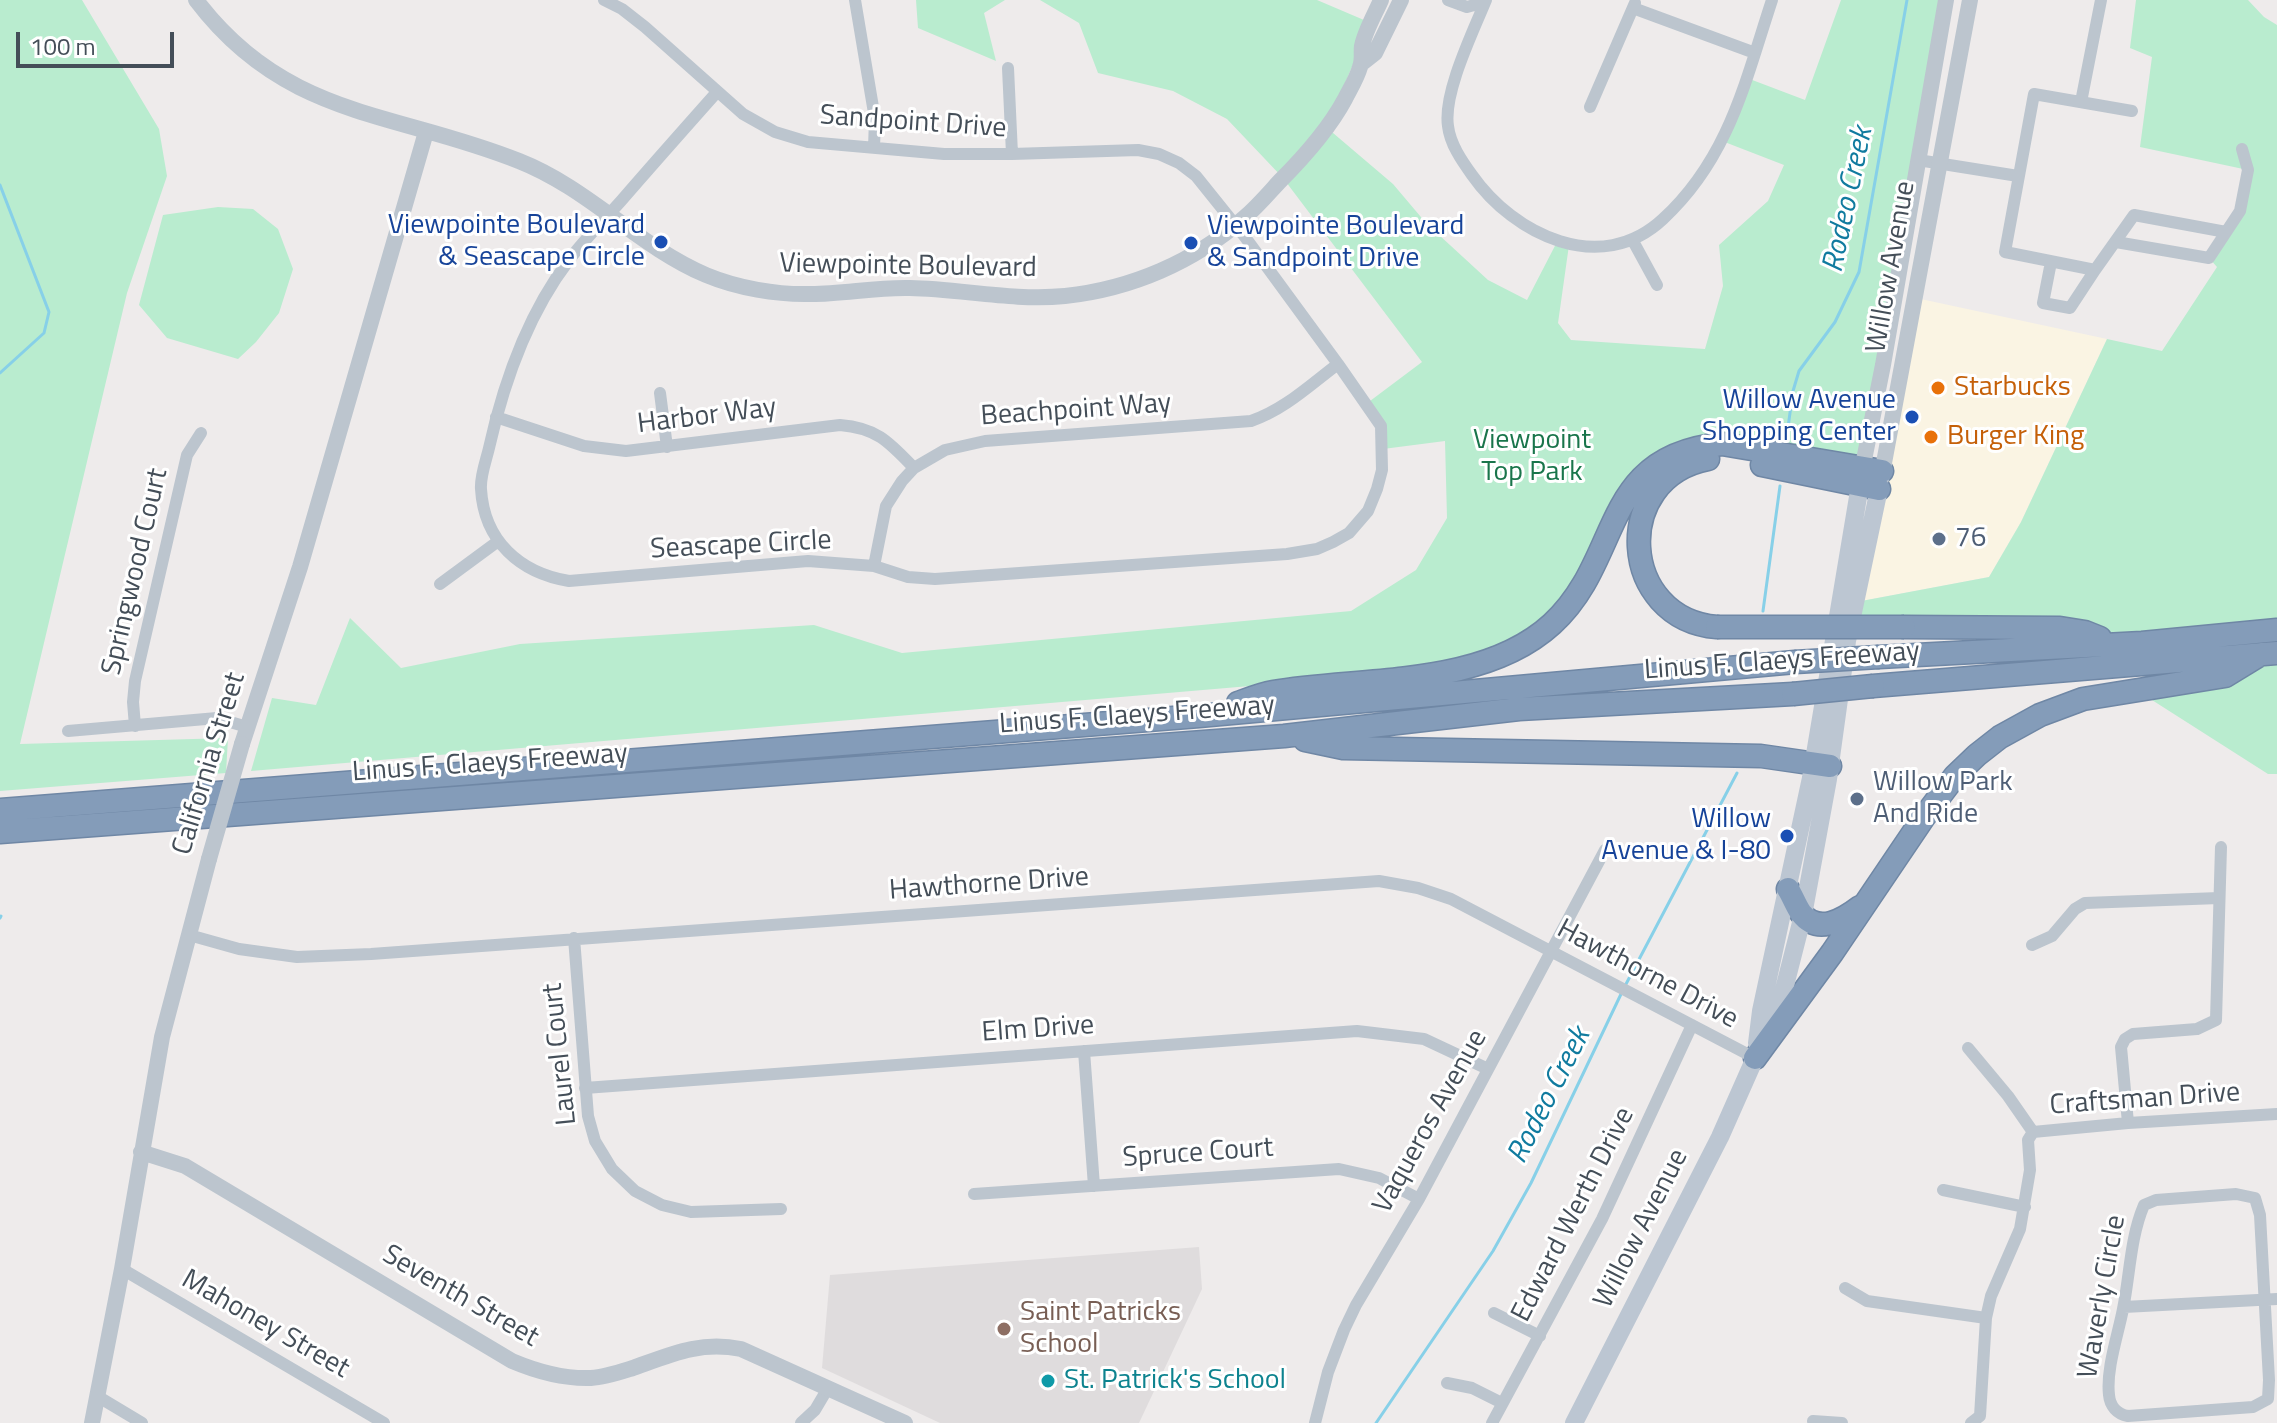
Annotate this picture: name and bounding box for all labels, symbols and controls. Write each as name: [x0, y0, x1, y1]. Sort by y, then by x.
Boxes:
scale bar: [20, 16, 178, 66]
text: 100 m: [30, 28, 96, 64]
street label: Sandpoint Drive: [819, 100, 1007, 146]
water label: Rodeo Creek: [1816, 124, 1882, 276]
street label: Willow Avenue: [1860, 179, 1924, 355]
place label: Viewpointe Boulevard & Seascape Circle: [388, 209, 645, 275]
place label: Viewpointe Boulevard & Sandpoint Drive: [1207, 210, 1464, 276]
marker: Viewpointe Boulevard & Seascape Circle: [652, 233, 670, 251]
marker: Viewpointe Boulevard & Sandpoint Drive: [1182, 234, 1200, 252]
street label: Viewpointe Boulevard: [779, 248, 1037, 286]
place label: Starbucks: [1954, 371, 2071, 405]
marker: Starbucks: [1929, 379, 1947, 397]
place label: Willow Avenue Shopping Center: [1702, 384, 1896, 450]
street label: Beachpoint Way: [980, 388, 1172, 434]
street label: Harbor Way: [636, 392, 778, 442]
marker: Willow Avenue Shopping Center: [1903, 408, 1921, 426]
place label: Burger King: [1947, 420, 2084, 454]
park label: Viewpoint Top Park: [1473, 424, 1591, 490]
marker: Burger King: [1922, 428, 1940, 446]
street label: Springwood Court: [96, 465, 176, 679]
place label: 76: [1955, 522, 1986, 556]
street label: Seascape Circle: [650, 524, 832, 568]
marker: 76: [1930, 530, 1948, 548]
street label: Linus F. Claeys Freeway: [1643, 636, 1921, 688]
street label: California Street: [166, 669, 254, 859]
street label: Linus F. Claeys Freeway: [998, 690, 1276, 742]
street label: Linus F. Claeys Freeway: [351, 738, 629, 790]
place label: Willow Park And Ride: [1873, 766, 2013, 832]
marker: Willow Park And Ride: [1848, 790, 1866, 808]
place label: Willow Avenue & I-80: [1601, 803, 1771, 869]
marker: Willow Avenue & I-80: [1778, 827, 1796, 845]
street label: Hawthorne Drive: [888, 861, 1090, 909]
street label: Hawthorne Drive: [1551, 913, 1743, 1037]
street label: Laurel Court: [537, 981, 585, 1127]
street label: Elm Drive: [981, 1009, 1095, 1051]
water label: Rodeo Creek: [1501, 1022, 1599, 1170]
street label: Vaqueros Avenue: [1367, 1025, 1495, 1219]
street label: Craftsman Drive: [2049, 1077, 2241, 1123]
street label: Edward Werth Drive: [1505, 1102, 1643, 1328]
street label: Spruce Court: [1122, 1132, 1274, 1176]
street label: Willow Avenue: [1588, 1144, 1696, 1314]
street label: Waverly Circle: [2072, 1213, 2134, 1381]
street label: Seventh Street: [376, 1239, 544, 1355]
street label: Mahoney Street: [175, 1263, 355, 1387]
place label: Saint Patricks School: [1020, 1296, 1181, 1362]
marker: Saint Patricks School: [995, 1320, 1013, 1338]
place label: St. Patrick's School: [1064, 1364, 1286, 1398]
marker: St. Patrick's School: [1039, 1372, 1057, 1390]

